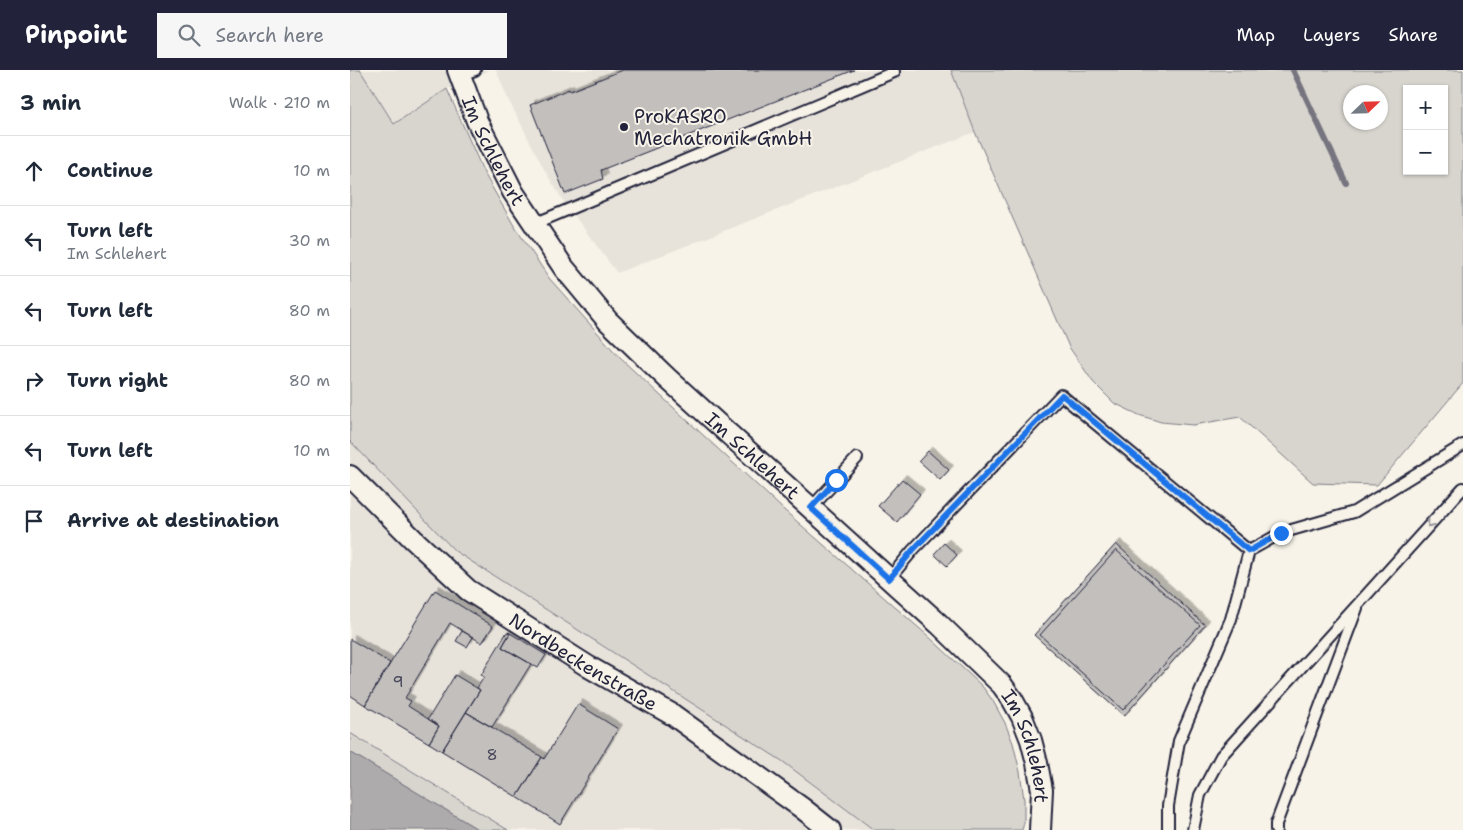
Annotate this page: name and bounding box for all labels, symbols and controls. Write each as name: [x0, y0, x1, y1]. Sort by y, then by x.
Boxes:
search box: [157, 13, 507, 58]
text: Pinpoint: [25, 19, 127, 51]
icon: search: [175, 21, 203, 49]
text: Search here: [215, 23, 324, 48]
text: Map: [1237, 23, 1275, 47]
text: Layers: [1303, 23, 1360, 47]
text: Share: [1388, 23, 1438, 47]
north arrow: [1343, 85, 1388, 130]
map controls: [1403, 85, 1448, 175]
button: +: [1403, 85, 1448, 130]
text: 3 min: [20, 89, 81, 117]
text: Walk · 210 m: [229, 92, 330, 113]
street label: Im Schlehert: [456, 93, 530, 210]
place label: ProKASRO Mechatronik GmbH: [634, 104, 813, 151]
marker: ProKASRO Mechatronik GmbH: [618, 121, 630, 133]
button: −: [1403, 130, 1448, 175]
icon: ahead: [20, 157, 48, 185]
text: Continue: [67, 158, 153, 183]
text: 10 m: [293, 160, 330, 181]
text: Turn left: [67, 218, 153, 243]
icon: left: [20, 227, 48, 255]
text: 30 m: [289, 230, 330, 251]
text: Im Schlehert: [67, 243, 167, 264]
icon: left: [20, 297, 48, 325]
text: Turn left: [67, 298, 153, 323]
text: 80 m: [289, 300, 330, 321]
icon: right: [20, 367, 48, 395]
text: Turn right: [67, 368, 168, 393]
text: 80 m: [289, 370, 330, 391]
street label: Im Schlehert: [700, 407, 805, 505]
icon: left: [20, 437, 48, 465]
text: Turn left: [67, 438, 153, 463]
text: 10 m: [293, 440, 330, 461]
route start: [825, 469, 848, 492]
icon: arrive: [20, 507, 48, 535]
text: Arrive at destination: [67, 508, 279, 533]
one-way arrow: [1427, 518, 1436, 527]
route end: [1270, 522, 1293, 545]
street label: Nordbeckenstraße: [504, 607, 662, 716]
house number: 9: [392, 671, 404, 692]
street label: Im Schlehert: [996, 684, 1054, 803]
house number: 8: [486, 744, 498, 765]

